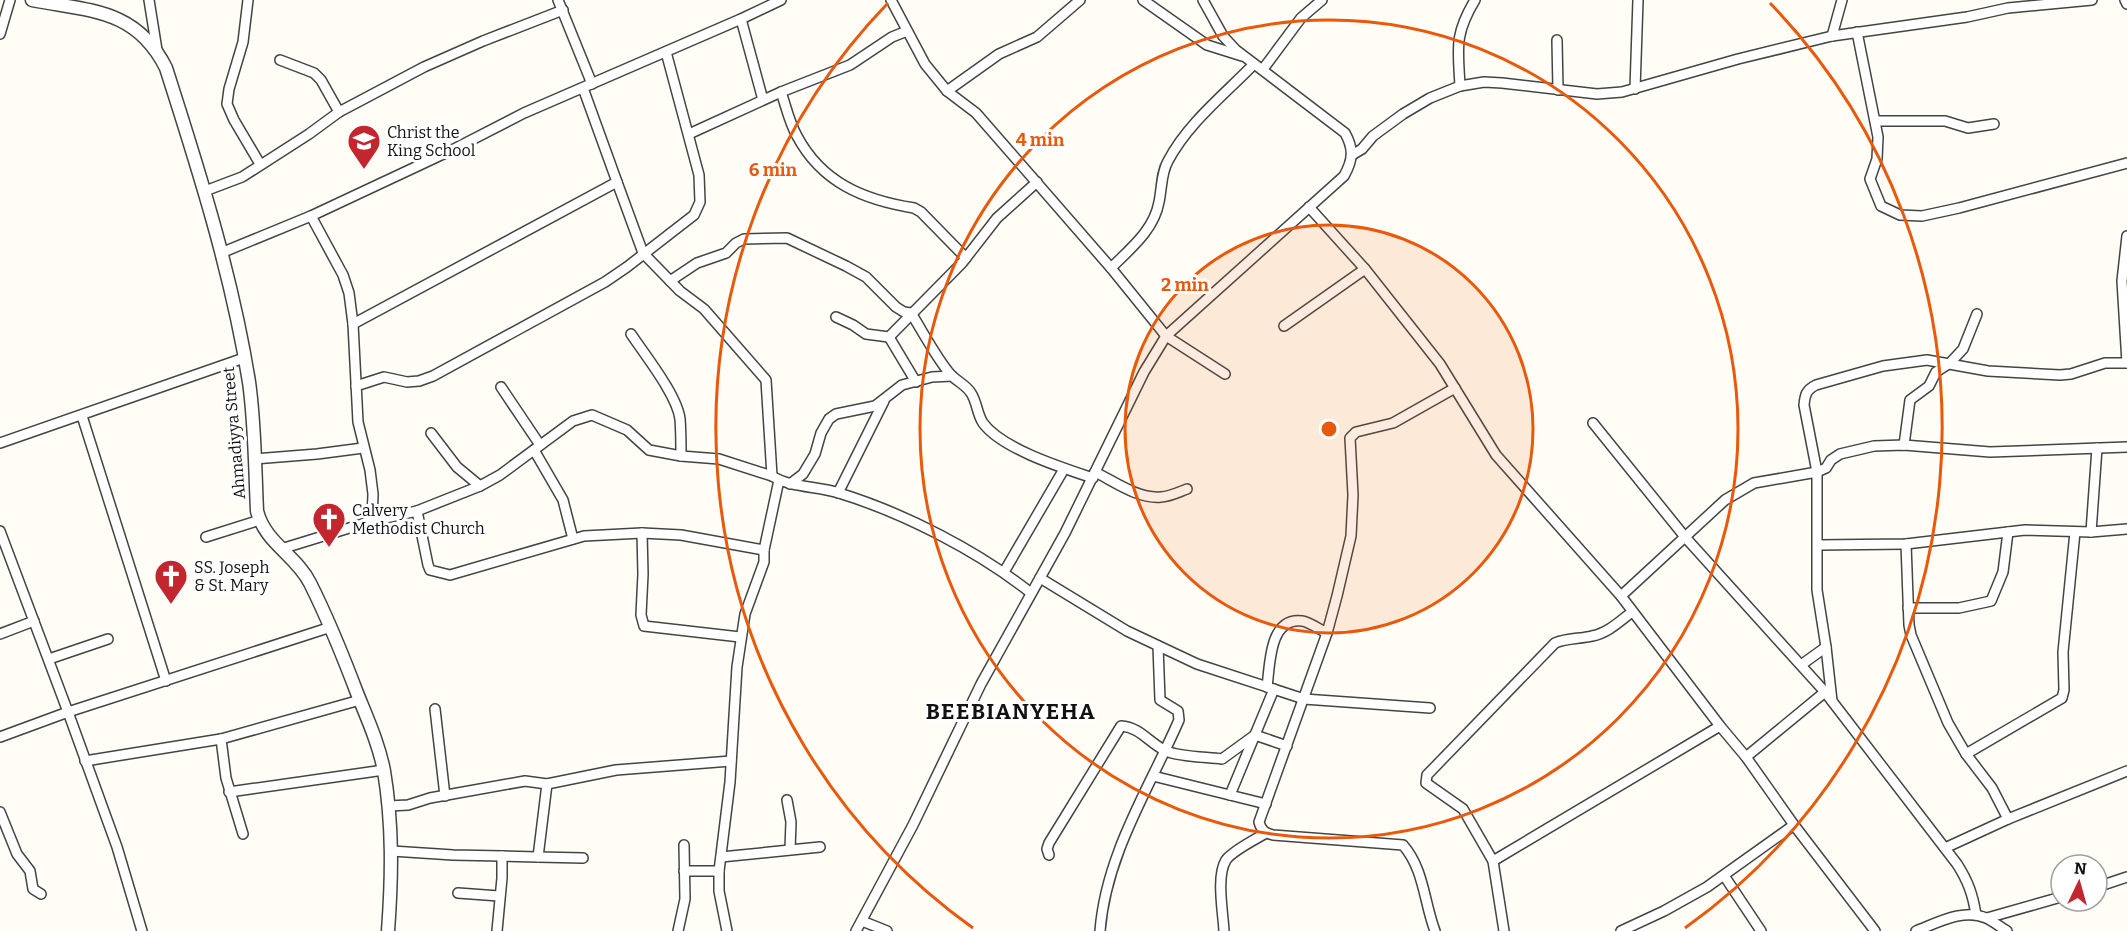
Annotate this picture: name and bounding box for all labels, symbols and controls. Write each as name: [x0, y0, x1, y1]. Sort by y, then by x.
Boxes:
school or university icon: Christ the King School: [346, 123, 382, 170]
place label: Christ the King School: [387, 123, 476, 160]
text: 4 min: [1016, 129, 1065, 151]
text: 6 min: [749, 159, 798, 181]
text: 2 min: [1161, 274, 1209, 296]
street label: Ahmadiyya Street: [219, 366, 249, 500]
centre of rings: [1319, 419, 1339, 439]
church icon: Calvery Methodist Church: [311, 501, 347, 548]
place label: Calvery Methodist Church: [352, 501, 485, 538]
church icon: SS. Joseph & St. Mary: [153, 558, 189, 605]
place label: SS. Joseph & St. Mary: [194, 558, 269, 595]
district label: BEEBIANYEHA: [926, 698, 1096, 725]
north arrow: [2049, 853, 2109, 913]
text: N: [2073, 859, 2087, 879]

